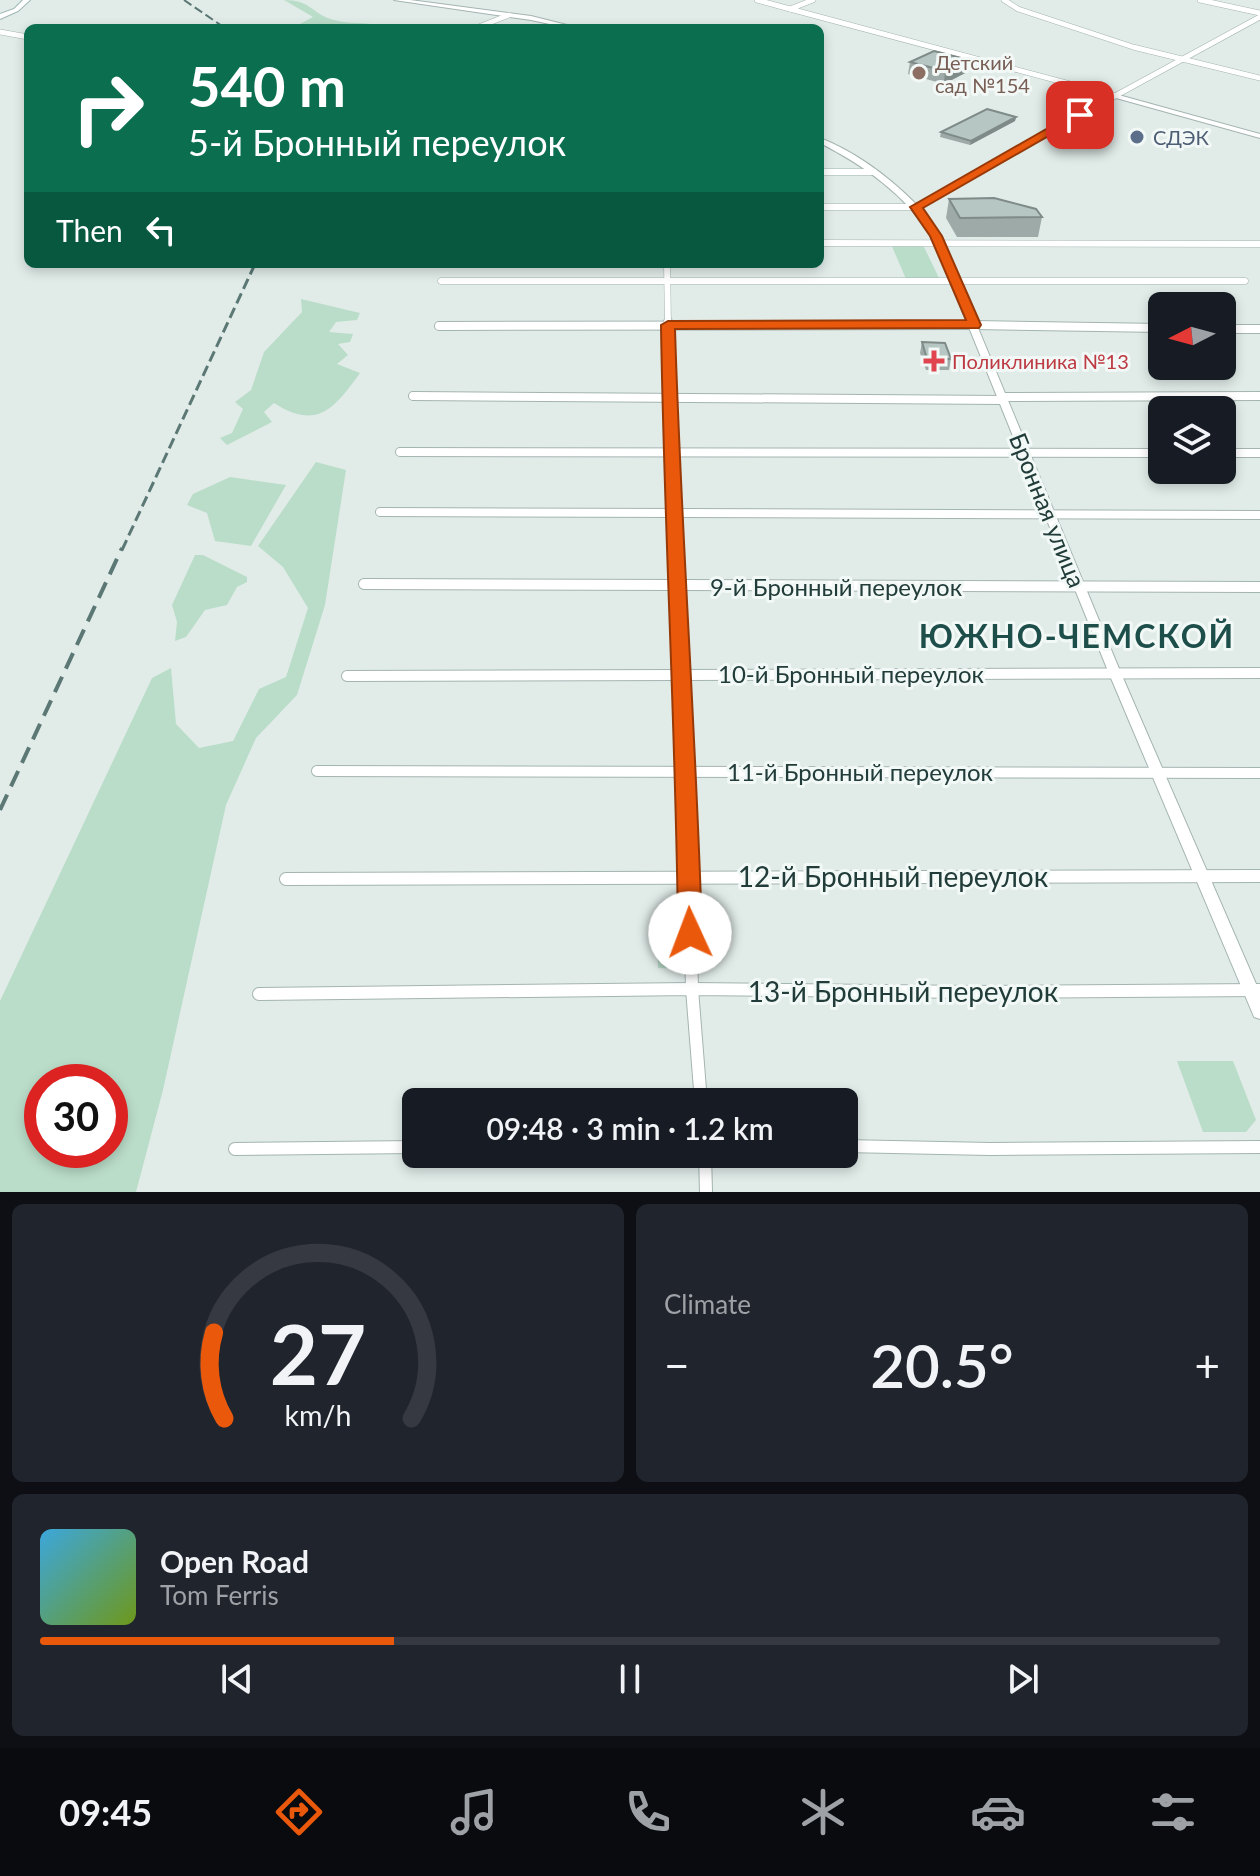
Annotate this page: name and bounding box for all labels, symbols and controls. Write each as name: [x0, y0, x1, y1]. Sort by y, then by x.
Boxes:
place label: Детский сад №154: [935, 50, 1030, 97]
text: 540 m: [188, 52, 346, 119]
icon: right: [56, 56, 160, 160]
marker: Детский сад №154: [910, 64, 928, 82]
pin: [1046, 81, 1114, 149]
icon: arrive: [1058, 93, 1102, 137]
text: 5-й Бронный переулок: [188, 120, 566, 164]
place label: СДЭК: [1153, 125, 1210, 149]
marker: СДЭК: [1128, 128, 1146, 146]
icon: left: [139, 208, 183, 252]
text: Then: [56, 212, 123, 248]
north arrow: [1148, 292, 1236, 380]
map controls: [1148, 292, 1236, 484]
place label: Поликлиника №13: [952, 349, 1129, 373]
marker: Поликлиника №13: [923, 350, 945, 372]
button: layers: [1148, 396, 1236, 484]
street label: Бронная улица: [1004, 428, 1092, 592]
street label: 9-й Бронный переулок: [710, 572, 963, 601]
district label: ЮЖНО-ЧЕМСКОЙ: [919, 616, 1235, 655]
street label: 10-й Бронный переулок: [718, 659, 985, 688]
street label: 11-й Бронный переулок: [727, 757, 994, 786]
street label: 12-й Бронный переулок: [738, 859, 1049, 893]
position arrow: [648, 891, 732, 975]
street label: 13-й Бронный переулок: [748, 974, 1059, 1008]
speed limit sign: 30: [24, 1064, 128, 1168]
text: 09:48 · 3 min · 1.2 km: [486, 1110, 774, 1146]
text: Climate: [664, 1288, 751, 1320]
text: 27: [270, 1303, 366, 1403]
text: 20.5°: [870, 1329, 1014, 1401]
text: −: [664, 1339, 690, 1391]
text: +: [1194, 1339, 1220, 1391]
text: km/h: [285, 1398, 351, 1432]
text: Open Road: [160, 1543, 309, 1579]
text: Tom Ferris: [160, 1579, 279, 1611]
icon: previous: [215, 1657, 259, 1701]
icon: pause: [608, 1657, 652, 1701]
icon: next: [1001, 1657, 1045, 1701]
icon: directions: [271, 1784, 327, 1840]
icon: music: [446, 1784, 502, 1840]
icon: phone: [620, 1784, 676, 1840]
icon: climate: [795, 1784, 851, 1840]
icon: car: [970, 1784, 1026, 1840]
icon: filters: [1145, 1784, 1201, 1840]
text: 09:45: [59, 1790, 152, 1834]

